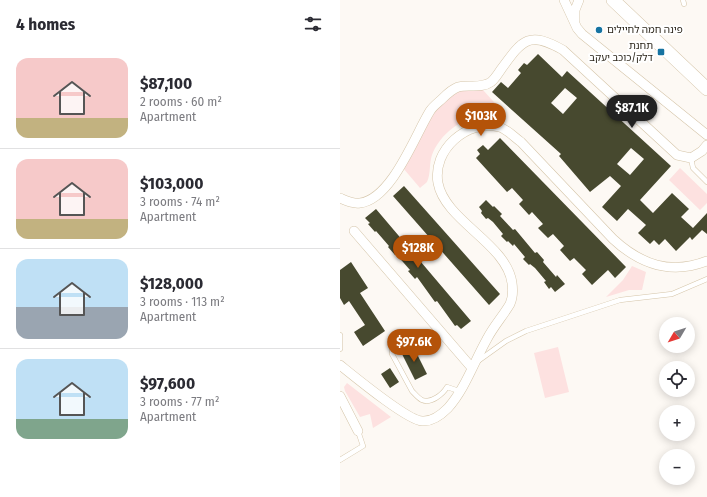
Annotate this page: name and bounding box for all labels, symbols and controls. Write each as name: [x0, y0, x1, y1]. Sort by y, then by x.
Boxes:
icon: filters: [302, 13, 324, 35]
text: 4 homes: [16, 14, 75, 35]
place label: פינה חמה לחיילים: [607, 24, 683, 36]
marker: פינה חמה לחיילים: [594, 25, 604, 35]
place label: תחנת דלק/כוכב יעקב: [589, 40, 654, 64]
marker: תחנת דלק/כוכב יעקב: [656, 47, 666, 57]
text: $87,100: [140, 73, 192, 94]
icon: home: [48, 74, 96, 122]
text: 2 rooms · 60 m²: [140, 94, 222, 109]
pin: $87.1K: [599, 95, 665, 129]
text: $87.1K: [615, 100, 649, 115]
pin: $103K: [453, 103, 509, 137]
text: $103K: [465, 108, 497, 123]
text: Apartment: [140, 109, 196, 124]
text: $103,000: [140, 173, 204, 194]
icon: home: [48, 175, 96, 223]
text: 3 rooms · 74 m²: [140, 194, 220, 209]
text: Apartment: [140, 209, 196, 224]
pin: $128K: [390, 235, 446, 269]
text: $128K: [402, 240, 434, 255]
text: $128,000: [140, 273, 203, 294]
icon: home: [48, 275, 96, 323]
text: 3 rooms · 113 m²: [140, 294, 225, 309]
text: Apartment: [140, 309, 196, 324]
north arrow: [659, 317, 695, 353]
map controls: [659, 317, 695, 485]
pin: $97.6K: [381, 329, 447, 363]
text: $97.6K: [396, 334, 432, 349]
button: locate: [659, 361, 695, 397]
text: $97,600: [140, 373, 195, 394]
icon: home: [48, 375, 96, 423]
text: 3 rooms · 77 m²: [140, 394, 219, 409]
button: +: [659, 405, 695, 441]
text: Apartment: [140, 409, 196, 424]
button: −: [659, 449, 695, 485]

